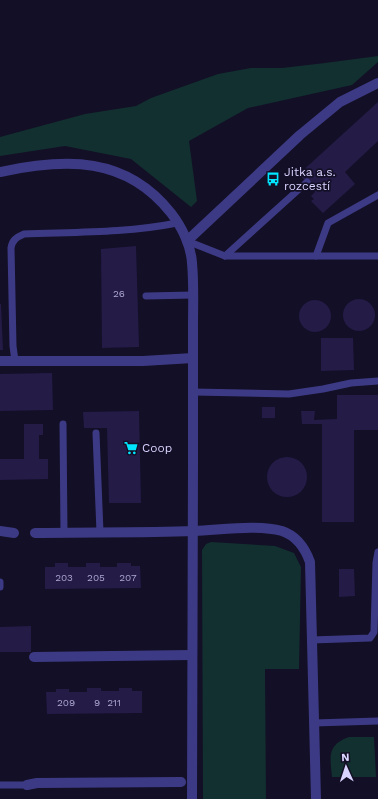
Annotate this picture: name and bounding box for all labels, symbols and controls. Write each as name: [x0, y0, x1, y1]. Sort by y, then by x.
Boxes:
place label: Jitka a.s. rozcestí: [284, 165, 336, 193]
bus stop icon: Jitka a.s. rozcestí: [265, 171, 281, 187]
house number: 26: [113, 288, 125, 299]
supermarket icon: Coop: [123, 440, 139, 456]
place label: Coop: [142, 441, 172, 455]
house number: 203: [55, 572, 73, 583]
house number: 205: [87, 572, 105, 583]
house number: 207: [119, 572, 137, 583]
house number: 209: [57, 697, 75, 708]
house number: 9: [94, 697, 100, 708]
house number: 211: [107, 697, 121, 708]
north arrow: [326, 747, 366, 787]
text: N: [341, 751, 350, 764]

